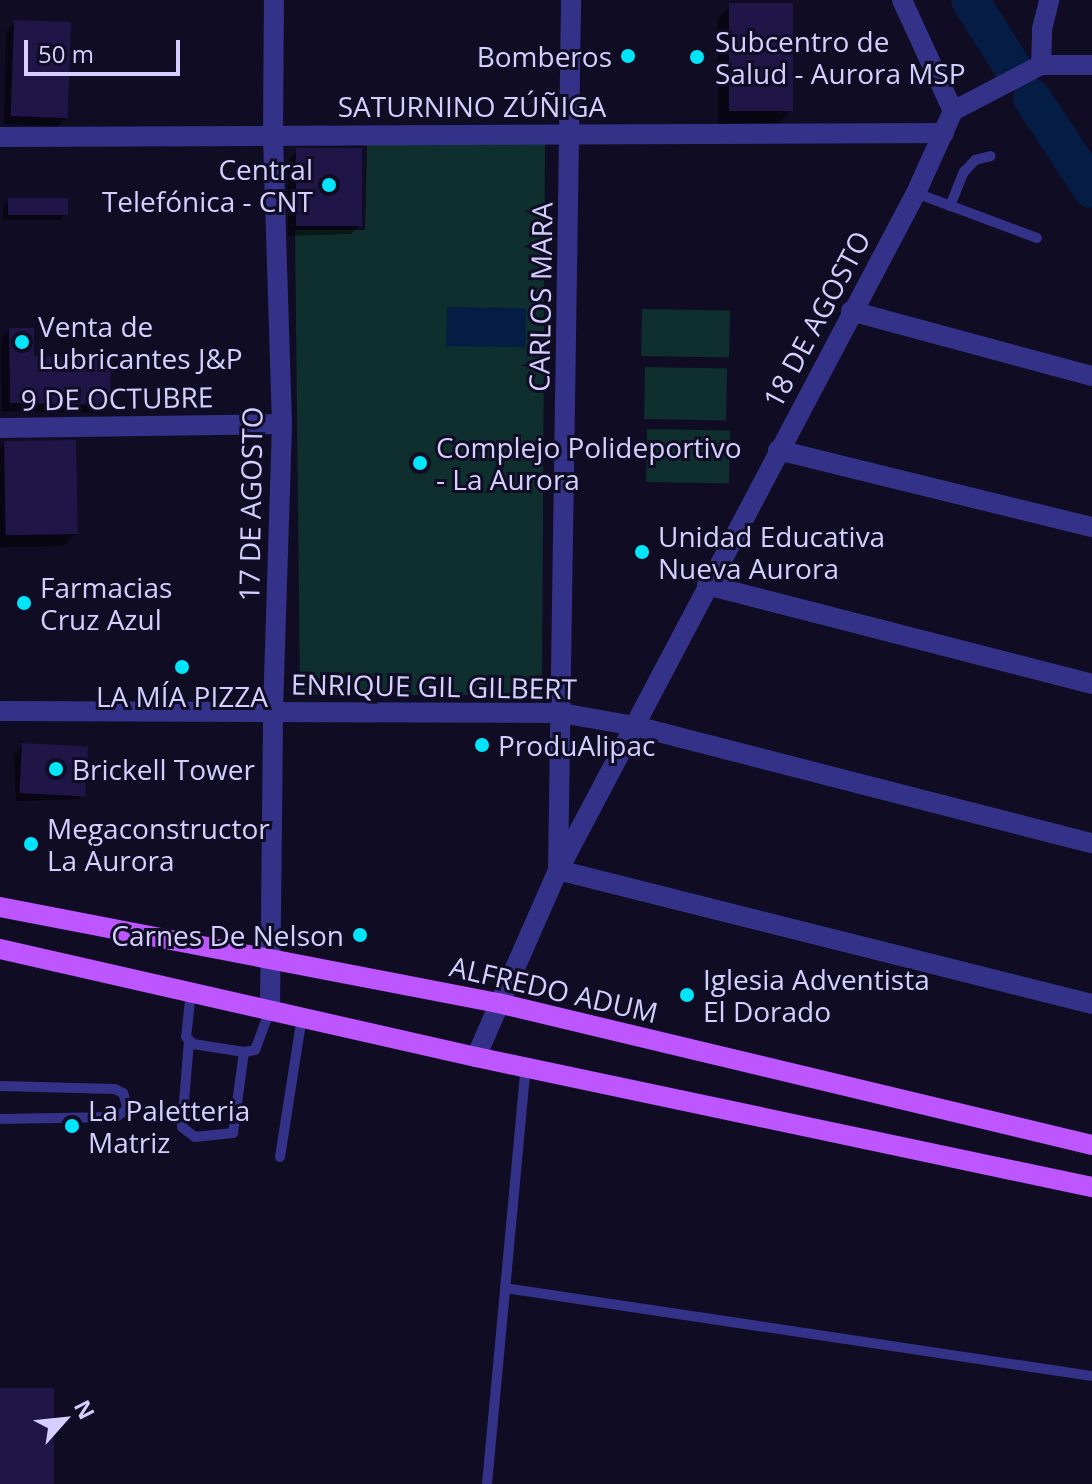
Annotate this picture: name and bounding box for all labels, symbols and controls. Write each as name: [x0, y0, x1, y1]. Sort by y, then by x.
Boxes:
scale bar: [28, 24, 184, 74]
place label: Subcentro de Salud - Aurora MSP: [715, 24, 966, 90]
text: 50 m: [38, 37, 94, 70]
place label: Bomberos: [477, 39, 612, 73]
marker: Subcentro de Salud - Aurora MSP: [686, 46, 708, 68]
marker: Bomberos: [619, 47, 637, 65]
street label: SATURNINO ZÚÑIGA: [338, 89, 606, 123]
place label: Central Telefónica - CNT: [102, 152, 313, 218]
marker: Central Telefónica - CNT: [320, 176, 338, 194]
street label: CARLOS MARA: [522, 202, 558, 392]
street label: 18 DE AGOSTO: [755, 225, 877, 413]
place label: Venta de Lubricantes J&P: [38, 309, 243, 375]
marker: Venta de Lubricantes J&P: [13, 333, 31, 351]
street label: 9 DE OCTUBRE: [20, 380, 214, 416]
street label: 17 DE AGOSTO: [232, 406, 268, 602]
place label: Complejo Polideportivo - La Aurora: [436, 430, 741, 496]
marker: Complejo Polideportivo - La Aurora: [411, 454, 429, 472]
place label: Unidad Educativa Nueva Aurora: [658, 519, 885, 585]
marker: Unidad Educativa Nueva Aurora: [633, 543, 651, 561]
place label: Farmacias Cruz Azul: [40, 570, 172, 636]
marker: Farmacias Cruz Azul: [15, 594, 33, 612]
marker: LA MÍA PIZZA: [173, 658, 191, 676]
street label: ENRIQUE GIL GILBERT: [291, 667, 577, 705]
place label: LA MÍA PIZZA: [96, 679, 268, 713]
place label: ProduAlipac: [498, 728, 655, 762]
marker: ProduAlipac: [473, 736, 491, 754]
place label: Brickell Tower: [72, 752, 255, 786]
marker: Brickell Tower: [47, 760, 65, 778]
place label: Megaconstructor La Aurora: [47, 811, 270, 877]
marker: Megaconstructor La Aurora: [22, 835, 40, 853]
place label: Carnes De Nelson: [111, 918, 344, 952]
marker: Carnes De Nelson: [351, 926, 369, 944]
street label: ALFREDO ADUM: [447, 949, 661, 1029]
place label: Iglesia Adventista El Dorado: [703, 962, 930, 1028]
marker: Iglesia Adventista El Dorado: [678, 986, 696, 1004]
place label: La Paletteria Matriz: [88, 1093, 250, 1159]
marker: La Paletteria Matriz: [63, 1117, 81, 1135]
north arrow: [24, 1380, 104, 1460]
text: N: [68, 1394, 103, 1424]

